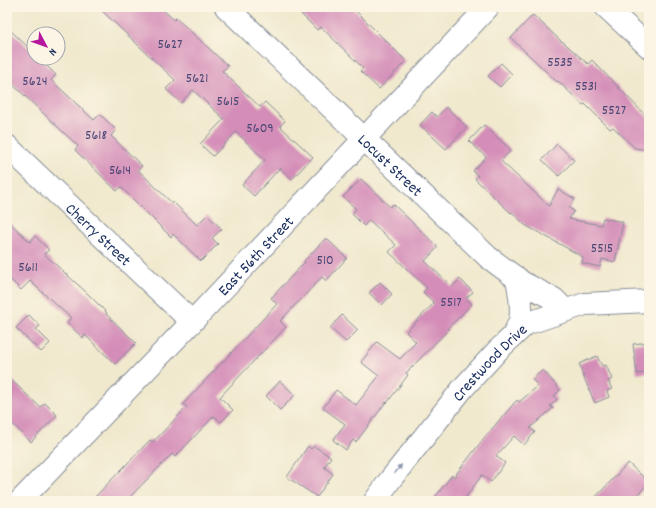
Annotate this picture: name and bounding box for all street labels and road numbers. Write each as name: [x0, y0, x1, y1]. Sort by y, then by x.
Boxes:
street label: Locust Street: [352, 129, 427, 203]
street label: Cherry Street: [59, 198, 135, 272]
street label: East 56th Street: [213, 212, 300, 302]
street label: Crestwood Drive: [448, 319, 533, 407]

